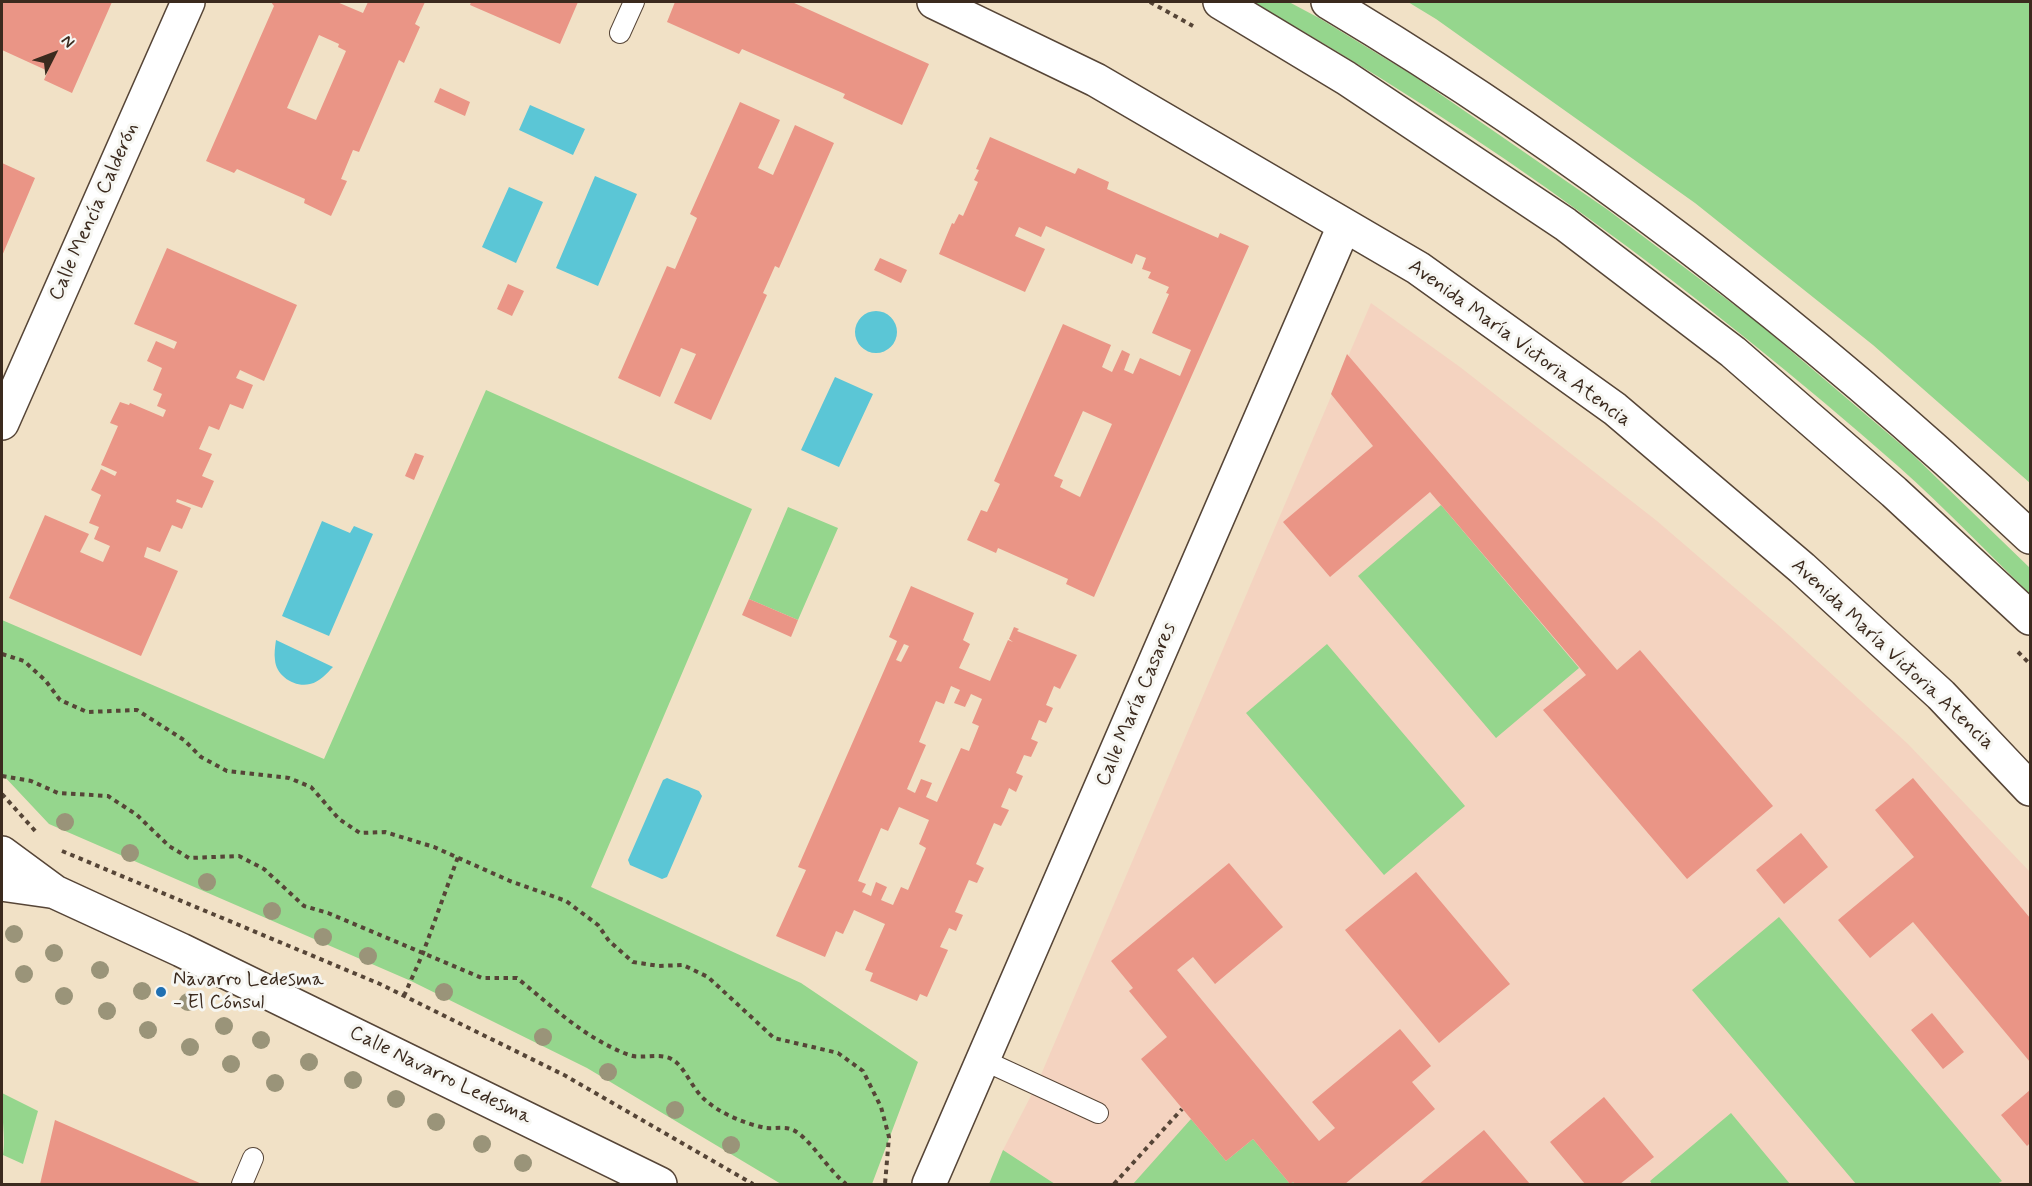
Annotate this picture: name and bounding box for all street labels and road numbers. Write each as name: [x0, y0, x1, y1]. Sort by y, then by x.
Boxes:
street label: Calle Mencía Calderón: [45, 119, 145, 305]
street label: Avenida María Victoria Atencia: [1403, 255, 1635, 433]
street label: Avenida María Victoria Atencia: [1785, 554, 1999, 756]
street label: Calle María Casares: [1092, 620, 1182, 790]
street label: Calle Navarro Ledesma: [345, 1022, 535, 1130]

